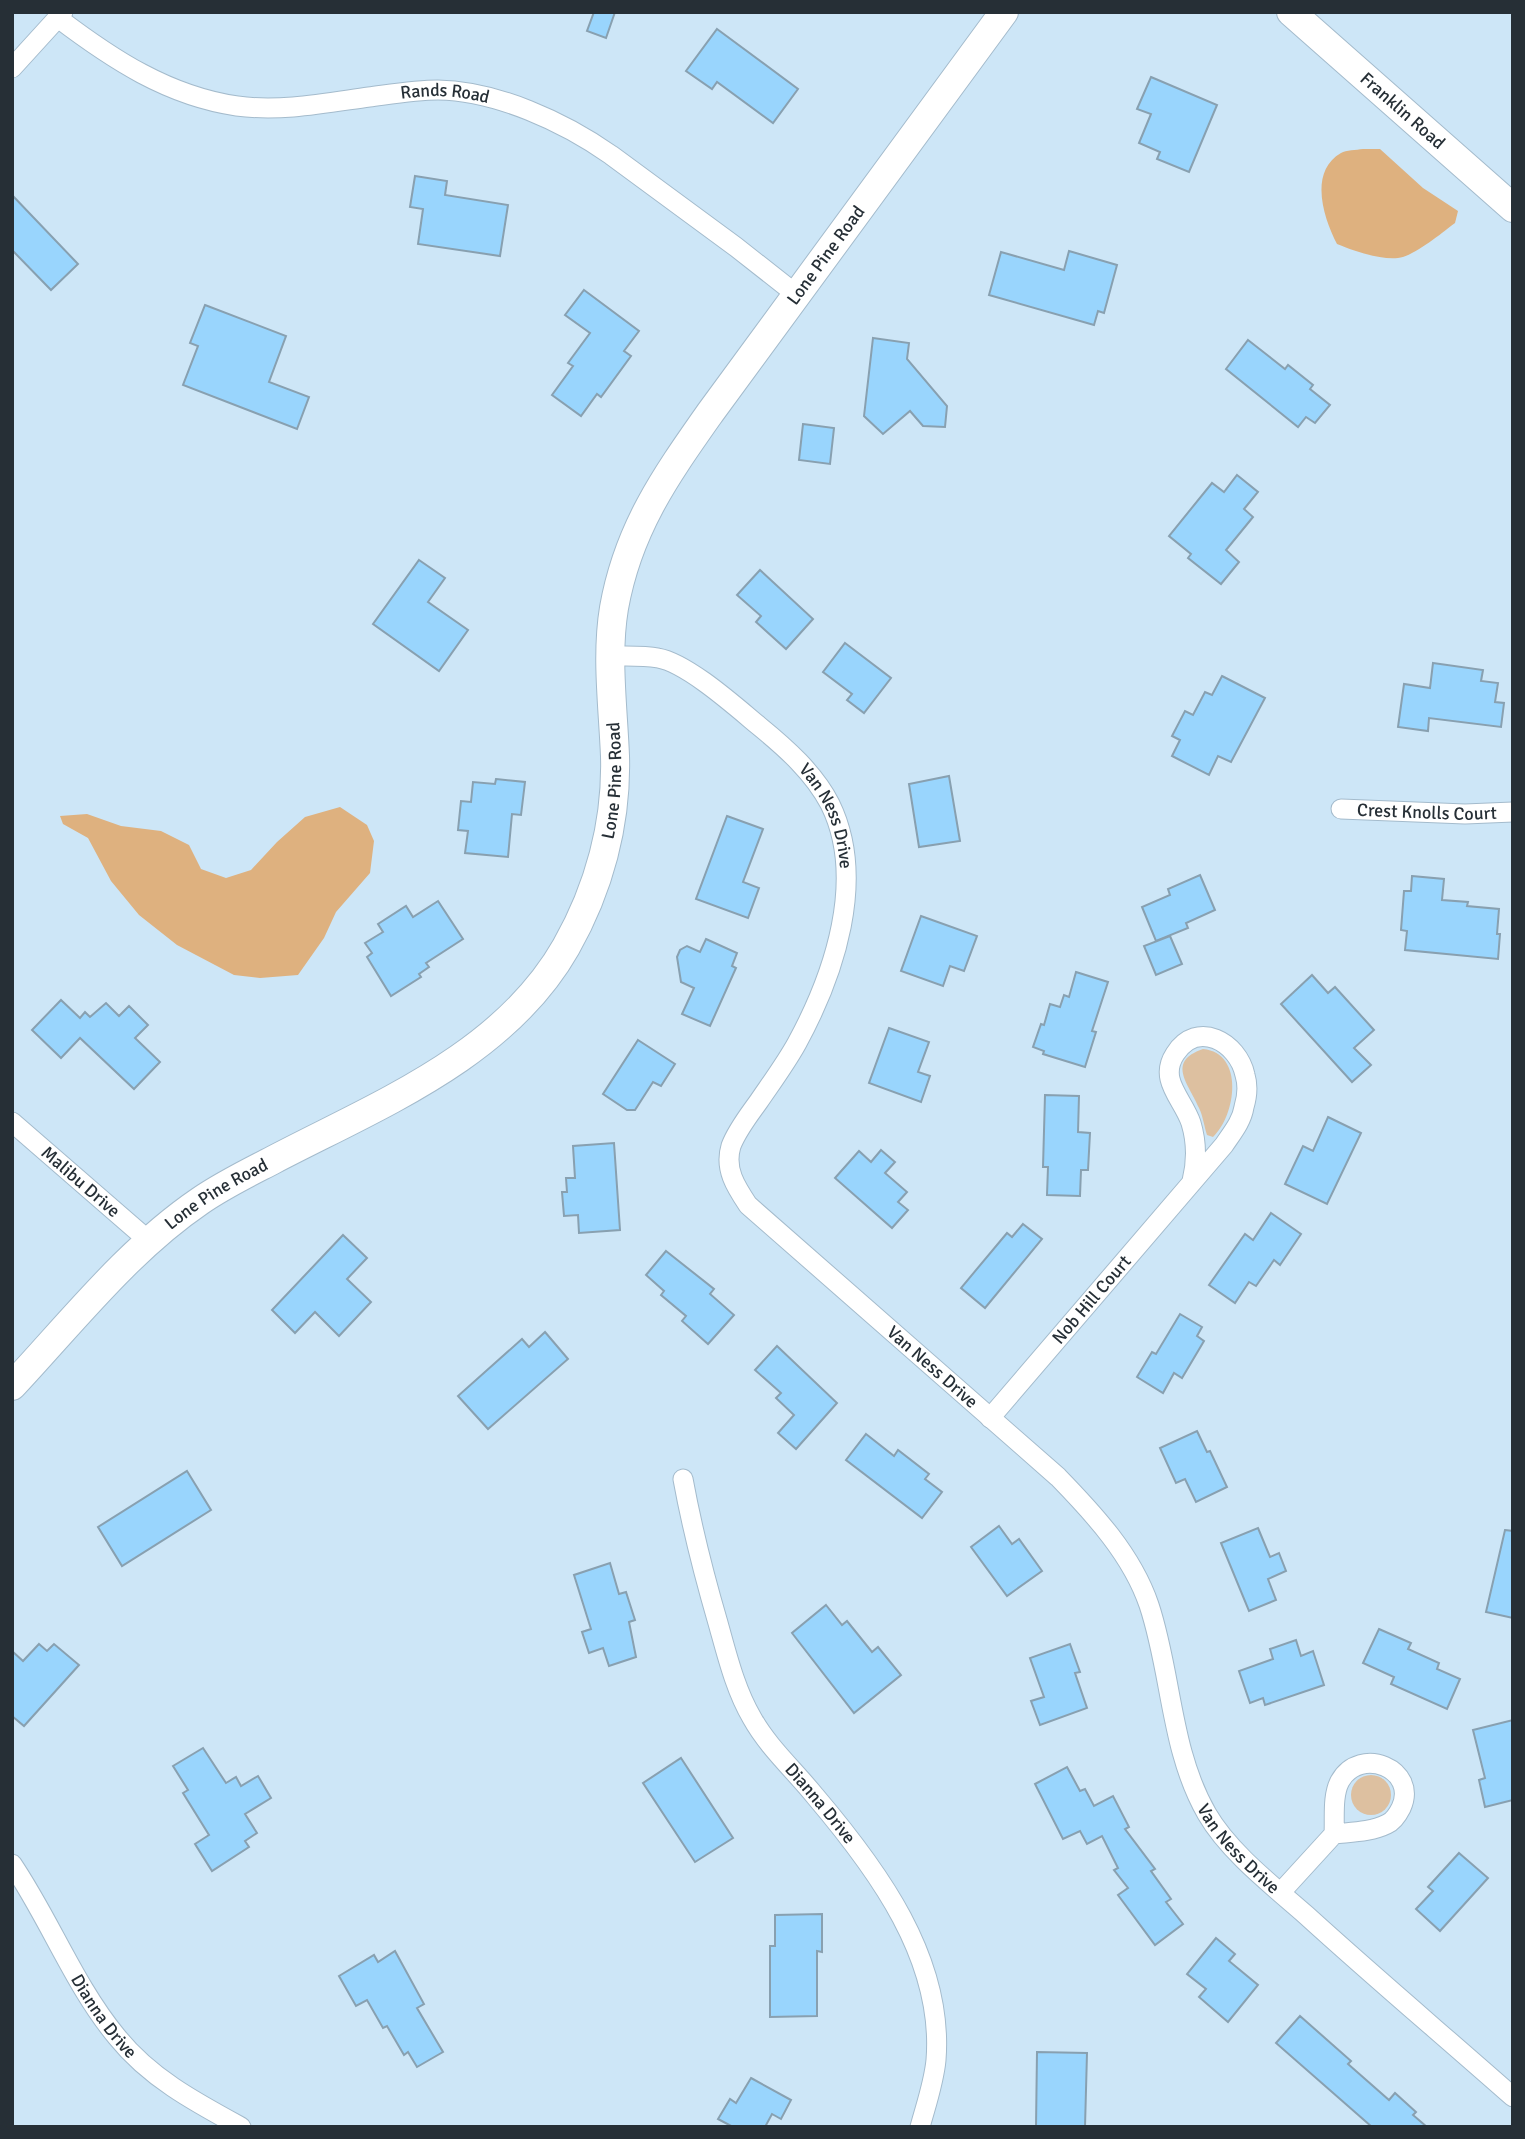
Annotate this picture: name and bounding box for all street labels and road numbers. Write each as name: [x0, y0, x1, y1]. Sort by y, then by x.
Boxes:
street label: Franklin Road: [1356, 67, 1450, 154]
street label: Rands Road: [399, 79, 492, 108]
street label: Lone Pine Road: [782, 201, 869, 309]
street label: Lone Pine Road: [597, 721, 626, 841]
street label: Van Ness Drive: [794, 759, 857, 869]
street label: Crest Knolls Court: [1357, 799, 1497, 825]
street label: Malibu Drive: [37, 1141, 125, 1222]
street label: Lone Pine Road: [160, 1154, 271, 1234]
street label: Nob Hill Court: [1047, 1251, 1136, 1348]
street label: Van Ness Drive: [882, 1321, 983, 1413]
street label: Dianna Drive: [780, 1758, 861, 1848]
street label: Van Ness Drive: [1192, 1800, 1284, 1898]
street label: Dianna Drive: [66, 1970, 141, 2063]

